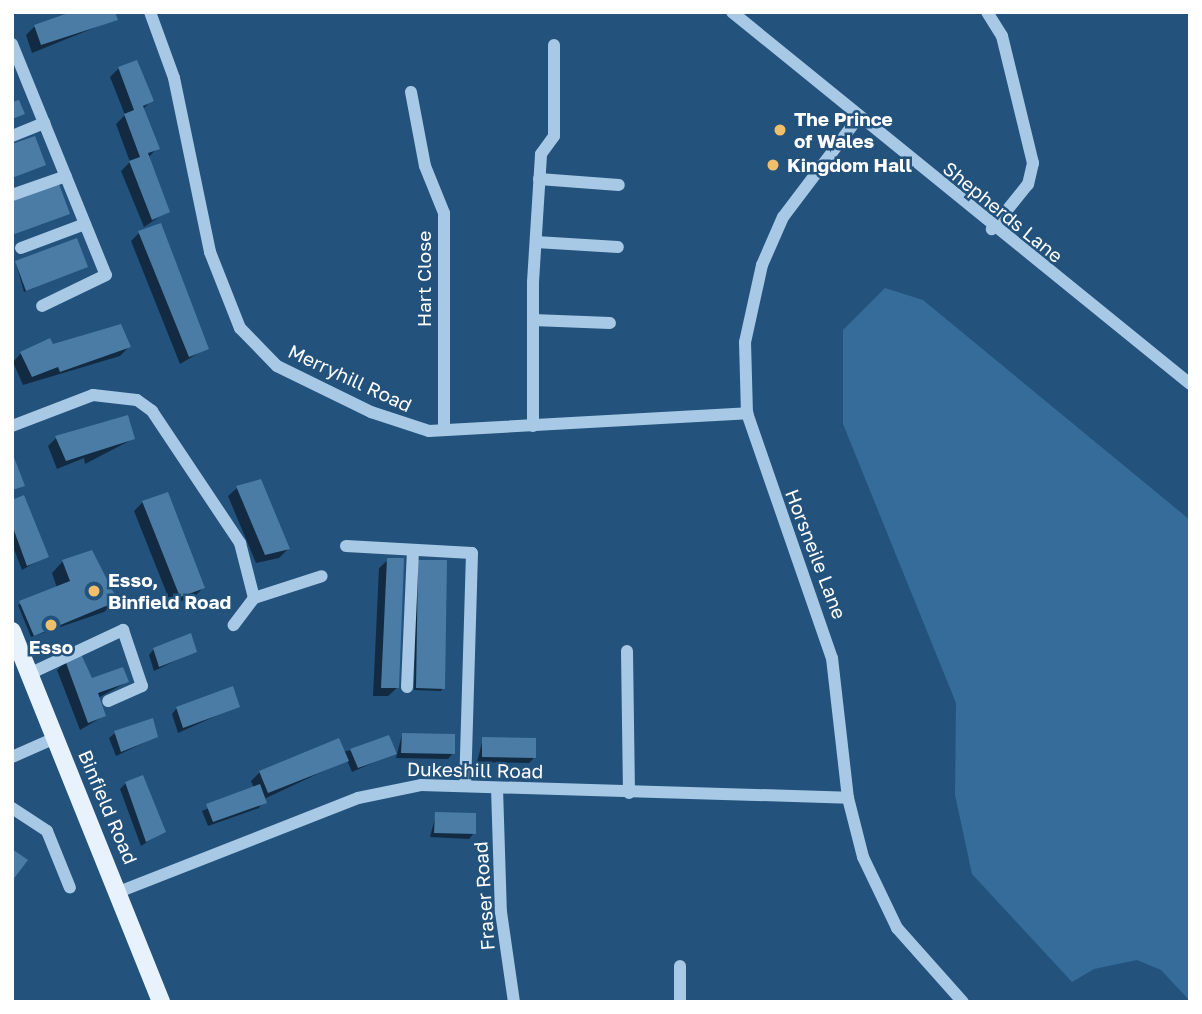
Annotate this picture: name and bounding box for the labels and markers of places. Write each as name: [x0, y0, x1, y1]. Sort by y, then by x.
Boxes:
place label: The Prince of Wales: [794, 108, 893, 152]
marker: The Prince of Wales: [772, 122, 788, 138]
place label: Kingdom Hall: [787, 154, 912, 176]
marker: Kingdom Hall: [765, 157, 781, 173]
place label: Esso, Binfield Road: [108, 569, 231, 613]
marker: Esso, Binfield Road: [86, 583, 102, 599]
marker: Esso: [43, 617, 59, 633]
place label: Esso: [29, 636, 73, 658]

